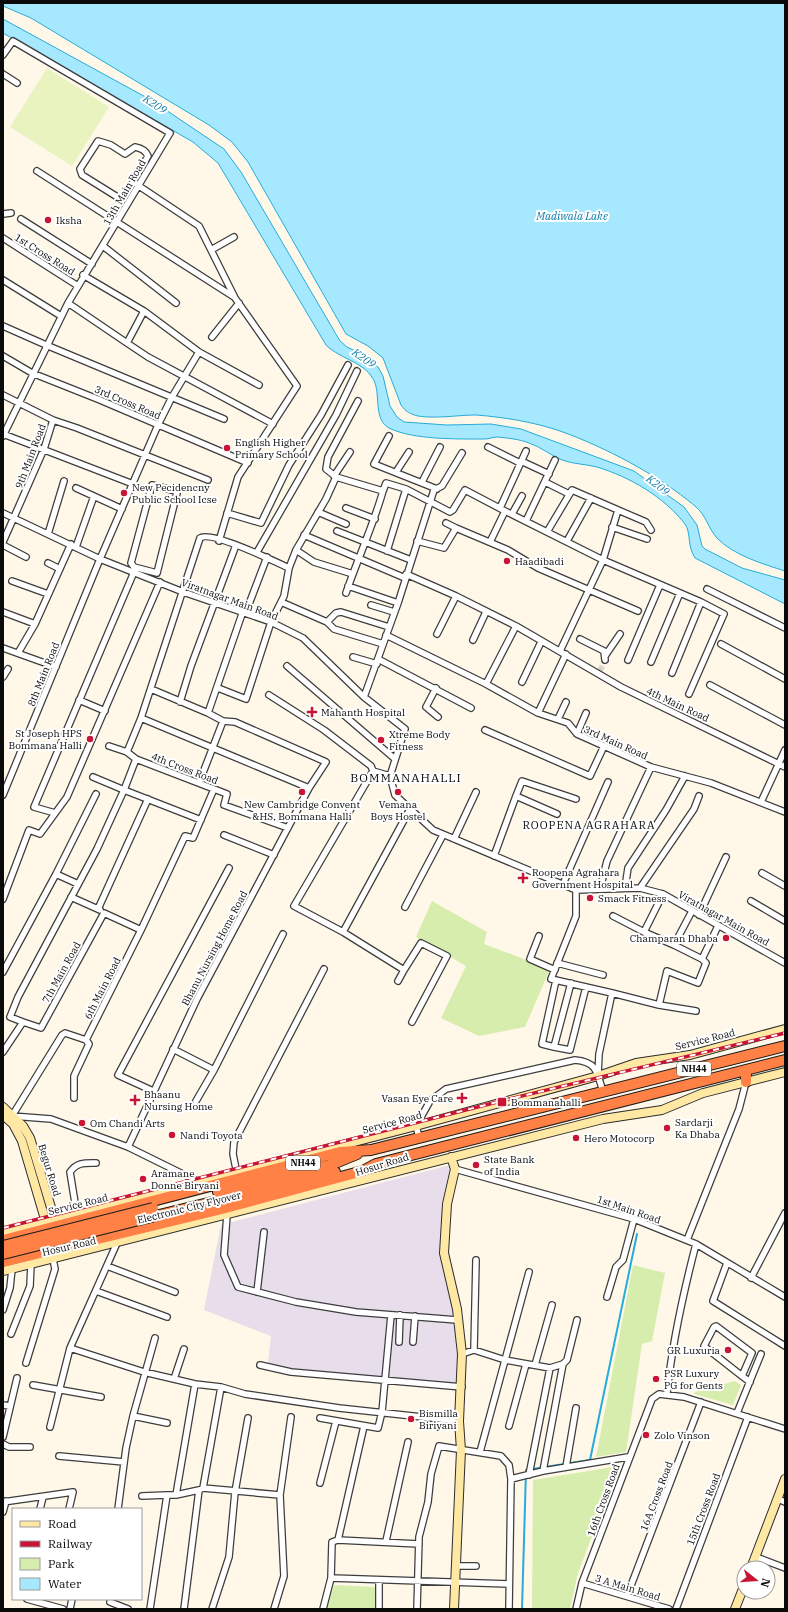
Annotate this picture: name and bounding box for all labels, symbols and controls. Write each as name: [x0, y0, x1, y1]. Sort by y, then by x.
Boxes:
water label: K209: [140, 91, 170, 117]
street label: 13th Main Road: [100, 157, 149, 228]
water label: Madiwala Lake: [535, 209, 608, 223]
place label: Iksha: [56, 214, 82, 227]
marker: Iksha: [43, 215, 53, 225]
street label: 1st Cross Road: [12, 231, 77, 278]
water label: K209: [349, 344, 379, 372]
street label: 3rd Cross Road: [93, 383, 163, 422]
street label: 9th Main Road: [12, 422, 49, 490]
place label: English Higher Primary School: [235, 436, 308, 461]
marker: English Higher Primary School: [222, 443, 232, 453]
water label: K209: [643, 471, 673, 499]
place label: New Pecidencny Public School Icse: [132, 481, 217, 506]
marker: New Pecidencny Public School Icse: [119, 488, 129, 498]
place label: Haadibadi: [515, 555, 564, 568]
marker: Haadibadi: [502, 556, 512, 566]
street label: Viratnagar Main Road: [180, 576, 280, 623]
street label: 8th Main Road: [25, 640, 62, 708]
street label: 4th Main Road: [644, 684, 711, 725]
marker: Mahanth Hospital: [306, 706, 318, 718]
place label: Mahanth Hospital: [321, 706, 405, 719]
street label: 3rd Main Road: [582, 723, 650, 762]
place label: St Joseph HPS Bommana Halli: [8, 727, 82, 752]
place label: Xtreme Body Fitness: [389, 728, 451, 753]
marker: St Joseph HPS Bommana Halli: [85, 734, 95, 744]
marker: Xtreme Body Fitness: [376, 735, 386, 745]
street label: 4th Cross Road: [150, 750, 220, 787]
district label: BOMMANAHALLI: [350, 770, 462, 785]
marker: New Cambridge Convent &HS, Bommana Halli: [297, 787, 307, 797]
marker: Vemana Boys Hostel: [393, 787, 403, 797]
place label: New Cambridge Convent &HS, Bommana Halli: [244, 798, 361, 823]
place label: Vemana Boys Hostel: [371, 798, 425, 823]
district label: ROOPENA AGRAHARA: [522, 818, 656, 832]
place label: Roopena Agrahara Government Hospital: [532, 866, 633, 891]
marker: Roopena Agrahara Government Hospital: [517, 872, 529, 884]
street label: Bhanu Nursing Home Road: [179, 888, 250, 1008]
street label: Viratnagar Main Road: [676, 888, 772, 949]
place label: Smack Fitness: [598, 892, 666, 905]
marker: Smack Fitness: [585, 893, 595, 903]
place label: Champaran Dhaba: [630, 932, 719, 945]
marker: Champaran Dhaba: [721, 933, 731, 943]
street label: 7th Main Road: [39, 939, 84, 1005]
street label: 6th Main Road: [81, 955, 124, 1021]
street label: Service Road: [674, 1026, 736, 1053]
road number: NH44: [677, 1062, 711, 1076]
place label: Bhaanu Nursing Home: [144, 1088, 213, 1113]
place label: Vasan Eye Care: [382, 1092, 453, 1105]
marker: Vasan Eye Care: [456, 1092, 468, 1104]
marker: Bhaanu Nursing Home: [129, 1094, 141, 1106]
marker: Bommanahalli: [496, 1096, 508, 1108]
place label: Bommanahalli: [511, 1096, 581, 1109]
street label: Service Road: [361, 1108, 423, 1137]
place label: Sardarji Ka Dhaba: [675, 1116, 720, 1141]
place label: Om Chandi Arts: [90, 1117, 165, 1130]
marker: Om Chandi Arts: [77, 1118, 87, 1128]
marker: Sardarji Ka Dhaba: [662, 1123, 672, 1133]
place label: Nandi Toyota: [180, 1129, 243, 1142]
marker: Nandi Toyota: [167, 1130, 177, 1140]
place label: Hero Motocorp: [584, 1132, 655, 1145]
marker: Hero Motocorp: [571, 1133, 581, 1143]
street label: Begur Road: [35, 1142, 64, 1198]
street label: Hosur Road: [354, 1150, 410, 1179]
place label: State Bank of India: [484, 1153, 535, 1178]
road number: NH44: [286, 1156, 320, 1170]
marker: State Bank of India: [471, 1160, 481, 1170]
place label: Aramane Donne Biryani: [151, 1167, 219, 1192]
marker: Aramane Donne Biryani: [138, 1174, 148, 1184]
street label: Electronic City Flyover: [136, 1188, 243, 1227]
street label: Service Road: [47, 1191, 109, 1218]
street label: 1st Main Road: [595, 1192, 662, 1226]
street label: Hosur Road: [41, 1234, 97, 1259]
place label: GR Luxuria: [667, 1344, 721, 1357]
marker: GR Luxuria: [723, 1345, 733, 1355]
place label: PSR Luxury PG for Gents: [664, 1367, 723, 1392]
marker: PSR Luxury PG for Gents: [651, 1374, 661, 1384]
place label: Bismilla Biriyani: [419, 1407, 458, 1432]
marker: Bismilla Biriyani: [406, 1414, 416, 1424]
place label: Zolo Vinson: [654, 1429, 710, 1442]
marker: Zolo Vinson: [641, 1430, 651, 1440]
street label: 16A Cross Road: [637, 1460, 676, 1533]
street label: 16th Cross Road: [584, 1462, 623, 1538]
street label: 15th Cross Road: [684, 1471, 723, 1547]
legend: [12, 1508, 142, 1600]
text: Road: [48, 1516, 77, 1531]
text: Railway: [48, 1536, 93, 1551]
text: Park: [48, 1556, 74, 1571]
north arrow: [736, 1560, 776, 1600]
street label: 3 A Main Road: [594, 1571, 662, 1604]
text: Water: [48, 1576, 82, 1591]
text: N: [758, 1577, 774, 1589]

